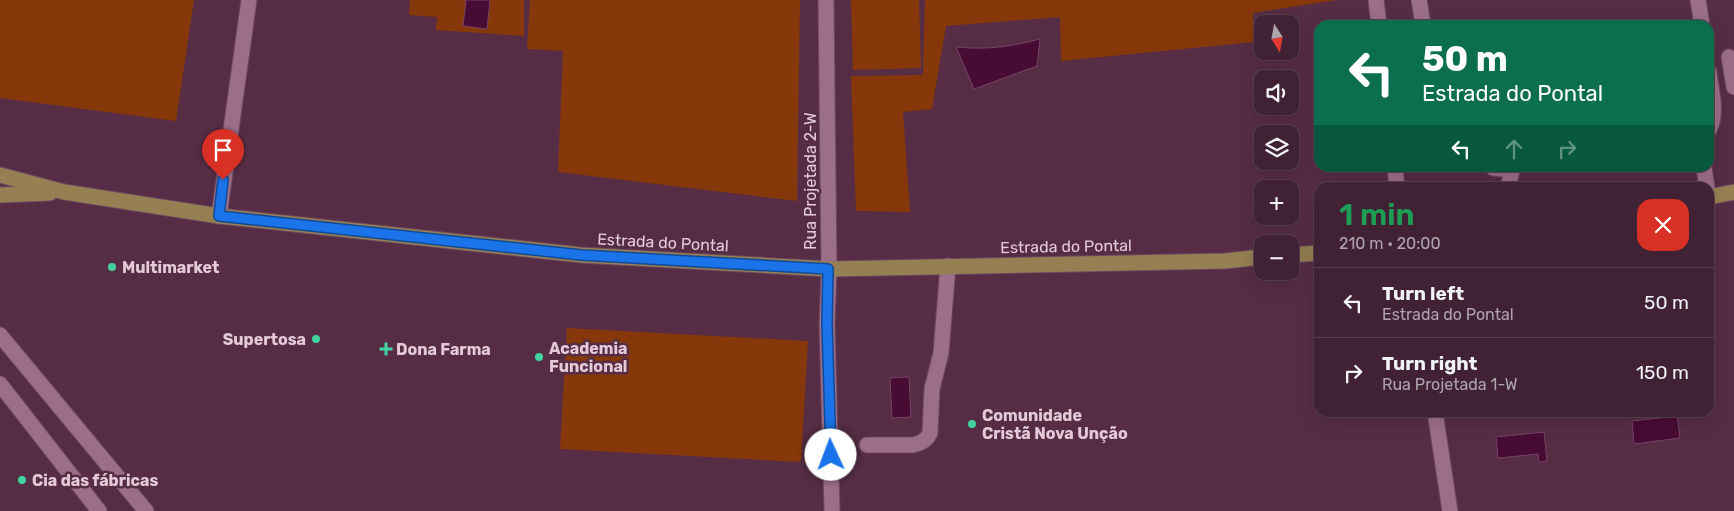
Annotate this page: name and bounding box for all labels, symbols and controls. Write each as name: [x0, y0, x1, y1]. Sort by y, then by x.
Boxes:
north arrow: [1254, 15, 1299, 60]
map controls: [1254, 15, 1299, 280]
text: 50 m: [1422, 38, 1508, 80]
icon: left: [1339, 40, 1404, 105]
button: sound: [1254, 70, 1299, 115]
text: Estrada do Pontal: [1422, 80, 1603, 107]
street label: Rua Projetada 2-W: [801, 112, 820, 250]
button: layers: [1254, 125, 1299, 170]
pin: [202, 129, 244, 180]
icon: left: [1447, 135, 1475, 163]
icon: ahead: [1500, 135, 1528, 163]
icon: right: [1553, 135, 1581, 163]
icon: arrive: [209, 136, 237, 164]
button: +: [1254, 180, 1299, 225]
text: 1 min: [1339, 197, 1414, 233]
button: close: [1637, 199, 1689, 251]
street label: Estrada do Pontal: [597, 230, 729, 255]
text: 210 m · 20:00: [1339, 234, 1441, 253]
button: −: [1254, 235, 1299, 280]
street label: Estrada do Pontal: [1000, 236, 1132, 257]
place label: Multimarket: [122, 258, 220, 277]
marker: Multimarket: [106, 261, 118, 273]
text: Turn left: [1382, 282, 1464, 305]
icon: left: [1339, 289, 1367, 317]
text: 50 m: [1644, 291, 1689, 314]
text: Estrada do Pontal: [1382, 305, 1514, 324]
place label: Supertosa: [223, 330, 306, 349]
marker: Supertosa: [310, 333, 322, 345]
place label: Academia Funcional: [549, 339, 628, 376]
place label: Dona Farma: [396, 340, 491, 359]
marker: Dona Farma: [380, 343, 392, 355]
marker: Academia Funcional: [533, 351, 545, 363]
text: Turn right: [1382, 352, 1477, 375]
icon: right: [1339, 359, 1367, 387]
text: 150 m: [1636, 361, 1689, 384]
text: Rua Projetada 1-W: [1382, 375, 1518, 394]
place label: Comunidade Cristã Nova Unção: [982, 406, 1128, 443]
marker: Comunidade Cristã Nova Unção: [966, 418, 978, 430]
position arrow: [804, 428, 856, 480]
place label: Cia das fábricas: [32, 471, 158, 490]
marker: Cia das fábricas: [16, 474, 28, 486]

